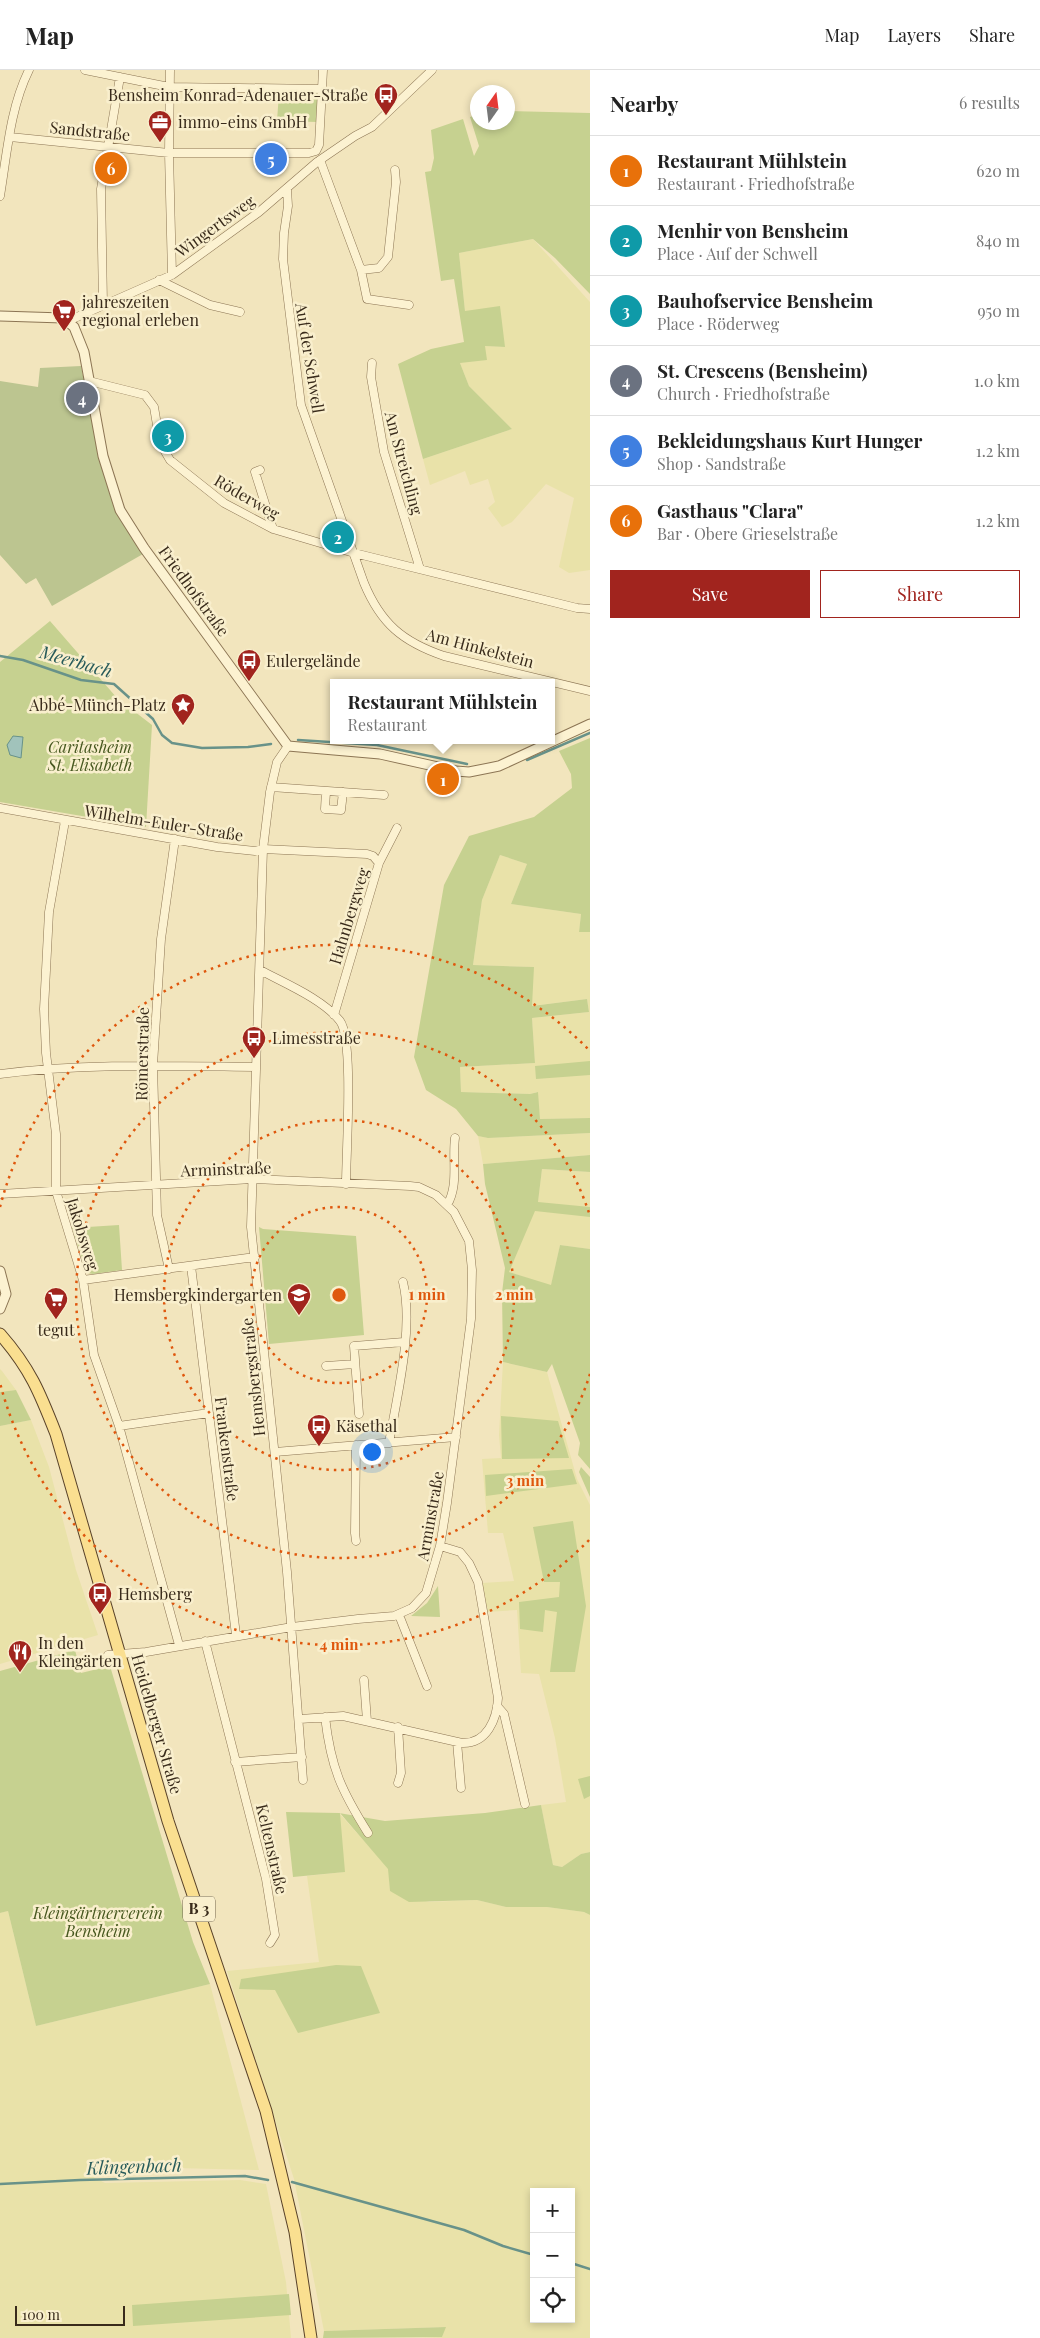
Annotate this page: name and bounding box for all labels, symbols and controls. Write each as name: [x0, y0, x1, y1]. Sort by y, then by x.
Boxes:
text: Map: [25, 19, 74, 51]
text: Map: [824, 23, 859, 47]
text: Layers: [887, 23, 941, 47]
text: Share: [969, 23, 1015, 47]
bus stop icon: Bensheim Konrad-Adenauer-Straße: [373, 82, 399, 116]
place label: Bensheim Konrad-Adenauer-Straße: [108, 84, 368, 105]
north arrow: [470, 85, 515, 130]
text: Nearby: [610, 89, 679, 117]
text: 6 results: [959, 92, 1020, 113]
office icon: immo-eins GmbH: [147, 109, 173, 143]
place label: immo-eins GmbH: [178, 111, 308, 132]
street label: Sandstraße: [49, 116, 131, 145]
pin: 5: [255, 140, 287, 178]
text: Restaurant Mühlstein: [657, 147, 847, 173]
pin: 6: [95, 149, 127, 187]
text: 1: [623, 160, 629, 181]
text: 620 m: [976, 160, 1020, 181]
text: Restaurant · Friedhofstraße: [657, 173, 855, 194]
street label: Wingertsweg: [170, 189, 259, 262]
text: Menhir von Bensheim: [657, 217, 848, 243]
text: 2: [622, 230, 630, 251]
text: 840 m: [976, 230, 1020, 251]
text: Place · Auf der Schwell: [657, 243, 818, 264]
text: Bauhofservice Bensheim: [657, 287, 873, 313]
place label: jahreszeiten regional erleben: [81, 291, 199, 330]
supermarket icon: jahreszeiten regional erleben: [51, 298, 77, 332]
street label: Auf der Schwell: [291, 300, 330, 415]
text: 3: [622, 300, 630, 321]
text: 950 m: [977, 300, 1020, 321]
text: Place · Röderweg: [657, 313, 779, 334]
text: St. Crescens (Bensheim): [657, 357, 867, 383]
text: 4: [622, 370, 630, 391]
text: 1.0 km: [974, 370, 1020, 391]
pin: 4: [66, 379, 98, 417]
text: Church · Friedhofstraße: [657, 383, 830, 404]
street label: Am Streichling: [380, 408, 429, 518]
pin: 3: [152, 417, 184, 455]
text: Bekleidungshaus Kurt Hunger: [657, 427, 922, 453]
text: 5: [622, 440, 630, 461]
text: 1.2 km: [976, 440, 1020, 461]
text: Shop · Sandstraße: [657, 453, 786, 474]
street label: Röderweg: [211, 469, 284, 524]
text: Gasthaus "Clara": [657, 497, 803, 523]
text: 6: [622, 510, 630, 531]
text: 1.2 km: [976, 510, 1020, 531]
pin: 2: [322, 518, 354, 556]
text: Bar · Obere Grieselstraße: [657, 523, 838, 544]
street label: Friedhofstraße: [154, 541, 234, 640]
button: Save: [610, 570, 810, 618]
button: Share: [820, 570, 1020, 618]
street label: Am Hinkelstein: [423, 623, 537, 672]
water label: Meerbach: [36, 639, 115, 683]
bus stop icon: Eulergelände: [236, 648, 262, 682]
place label: Eulergelände: [266, 650, 361, 671]
popup: [330, 679, 555, 744]
text: Restaurant Mühlstein: [348, 688, 537, 714]
place icon: Abbé-Münch-Platz: [170, 692, 196, 726]
place label: Abbé-Münch-Platz: [28, 694, 166, 715]
text: Restaurant: [348, 714, 426, 735]
park label: Caritasheim St. Elisabeth: [47, 736, 132, 775]
pin: 1: [427, 760, 459, 798]
street label: Wilhelm-Euler-Straße: [82, 799, 245, 845]
street label: Hahnbergweg: [324, 864, 373, 967]
street label: Römerstraße: [130, 1007, 153, 1101]
bus stop icon: Limesstraße: [241, 1025, 267, 1059]
place label: Limesstraße: [272, 1027, 361, 1048]
street label: Arminstraße: [179, 1156, 272, 1181]
street label: Jakobsweg: [62, 1194, 105, 1273]
school or university icon: Hemsbergkindergarten: [286, 1282, 312, 1316]
place label: Hemsbergkindergarten: [114, 1284, 282, 1305]
text: 1 min: [409, 1284, 446, 1304]
text: 2 min: [495, 1284, 534, 1304]
supermarket icon: tegut: [43, 1286, 69, 1320]
centre of rings: [330, 1286, 348, 1304]
street label: Hemsbergstraße: [236, 1317, 269, 1437]
place label: tegut: [37, 1319, 75, 1340]
street label: Frankenstraße: [211, 1396, 244, 1502]
bus stop icon: Käsethal: [306, 1413, 332, 1447]
place label: Käsethal: [336, 1415, 398, 1436]
your location: [359, 1439, 385, 1465]
street label: Arminstraße: [411, 1469, 448, 1564]
text: 3 min: [506, 1470, 545, 1490]
bus stop icon: Hemsberg: [87, 1581, 113, 1615]
place label: Hemsberg: [118, 1583, 193, 1604]
place label: In den Kleingärten: [38, 1632, 122, 1671]
text: 4 min: [320, 1634, 359, 1654]
restaurant icon: In den Kleingärten: [7, 1639, 33, 1673]
street label: Heidelberger Straße: [127, 1651, 188, 1796]
street label: Keltenstraße: [252, 1802, 293, 1896]
road number: B 3: [183, 1896, 215, 1922]
park label: Kleingärtnerverein Bensheim: [32, 1902, 163, 1941]
water label: Klingenbach: [85, 2152, 182, 2180]
map controls: [530, 2188, 575, 2323]
button: +: [530, 2188, 575, 2233]
button: −: [530, 2233, 575, 2278]
button: locate: [530, 2278, 575, 2323]
scale bar: [15, 2303, 125, 2326]
text: 100 m: [22, 2305, 60, 2324]

